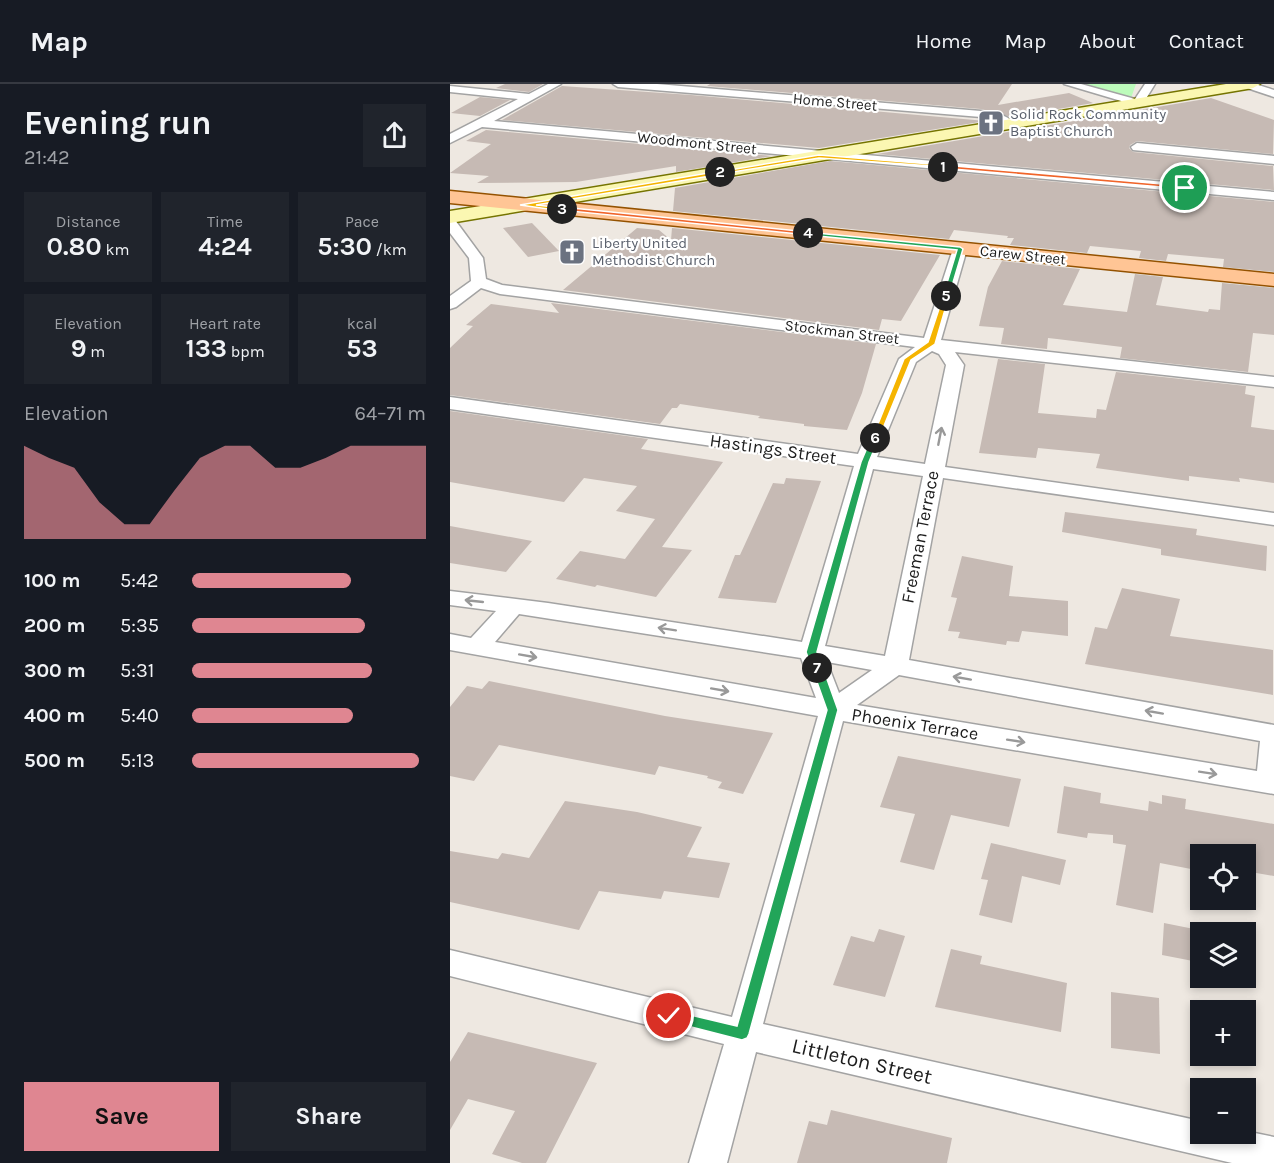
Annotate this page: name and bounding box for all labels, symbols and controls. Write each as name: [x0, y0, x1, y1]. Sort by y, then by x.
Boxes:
text: Map: [30, 25, 88, 58]
text: Home: [916, 29, 972, 53]
text: Map: [1005, 29, 1046, 53]
text: About: [1079, 29, 1136, 53]
text: Contact: [1169, 29, 1244, 53]
street label: Home Street: [792, 89, 878, 115]
text: Evening run: [24, 104, 212, 142]
button: share: [363, 104, 426, 167]
place label: Solid Rock Community Baptist Church: [1010, 105, 1166, 140]
church icon: Solid Rock Community Baptist Church: [976, 108, 1006, 138]
street label: Woodmont Street: [636, 128, 758, 158]
text: 21:42: [24, 146, 70, 169]
pin: 1: [928, 152, 958, 182]
pin: 2: [705, 157, 735, 187]
text: 1: [940, 157, 946, 176]
text: 2: [715, 162, 725, 181]
pin: [1159, 162, 1210, 213]
icon: arrive: [1168, 171, 1201, 204]
pin: 3: [547, 194, 577, 224]
text: 3: [557, 199, 567, 218]
text: Distance: [56, 212, 120, 231]
text: Time: [207, 212, 243, 231]
text: Pace: [345, 212, 379, 231]
pin: 4: [793, 218, 823, 248]
text: 4: [803, 223, 813, 242]
text: 0.80: [46, 231, 102, 262]
text: 4:24: [198, 231, 252, 262]
text: 5:30: [317, 231, 372, 262]
place label: Liberty United Methodist Church: [592, 234, 715, 269]
church icon: Liberty United Methodist Church: [557, 237, 587, 267]
text: km: [102, 240, 130, 259]
text: /km: [372, 240, 407, 259]
street label: Carew Street: [979, 242, 1067, 268]
pin: 5: [931, 281, 961, 311]
text: 5: [941, 286, 951, 305]
text: Elevation: [54, 314, 122, 333]
text: Heart rate: [189, 314, 261, 333]
text: kcal: [347, 314, 377, 333]
street label: Stockman Street: [784, 316, 901, 348]
text: 9: [71, 333, 87, 364]
text: 133: [185, 333, 227, 364]
text: 53: [346, 333, 378, 364]
text: m: [87, 342, 105, 361]
text: bpm: [227, 342, 265, 361]
text: Elevation: [24, 402, 109, 425]
text: 64–71 m: [354, 402, 426, 425]
pin: 6: [860, 423, 890, 453]
one-way arrow: [935, 427, 946, 447]
text: 6: [870, 428, 880, 447]
street label: Hastings Street: [708, 429, 838, 469]
street label: Freeman Terrace: [896, 469, 944, 605]
text: 100 m: [24, 569, 80, 592]
text: 5:42: [120, 569, 159, 592]
one-way arrow: [464, 595, 484, 606]
text: 200 m: [24, 614, 85, 637]
text: 5:35: [120, 614, 159, 637]
one-way arrow: [657, 623, 677, 634]
one-way arrow: [518, 651, 538, 662]
pin: 7: [802, 653, 832, 683]
text: 7: [813, 658, 821, 677]
text: 300 m: [24, 659, 86, 682]
text: 5:31: [120, 659, 154, 682]
one-way arrow: [953, 672, 973, 683]
one-way arrow: [710, 685, 730, 696]
street label: Phoenix Terrace: [850, 703, 980, 745]
text: 400 m: [24, 704, 85, 727]
text: 5:40: [120, 704, 159, 727]
one-way arrow: [1145, 706, 1165, 717]
one-way arrow: [1006, 736, 1025, 747]
text: 500 m: [24, 749, 85, 772]
text: 5:13: [120, 749, 154, 772]
one-way arrow: [1198, 768, 1218, 779]
map controls: [1190, 844, 1256, 1144]
button: locate: [1190, 844, 1256, 910]
button: layers: [1190, 922, 1256, 988]
pin: [643, 990, 694, 1041]
icon: check: [652, 999, 685, 1032]
button: +: [1190, 1000, 1256, 1066]
street label: Littleton Street: [790, 1033, 935, 1089]
button: −: [1190, 1078, 1256, 1144]
button: Save: [24, 1082, 219, 1151]
button: Share: [231, 1082, 426, 1151]

